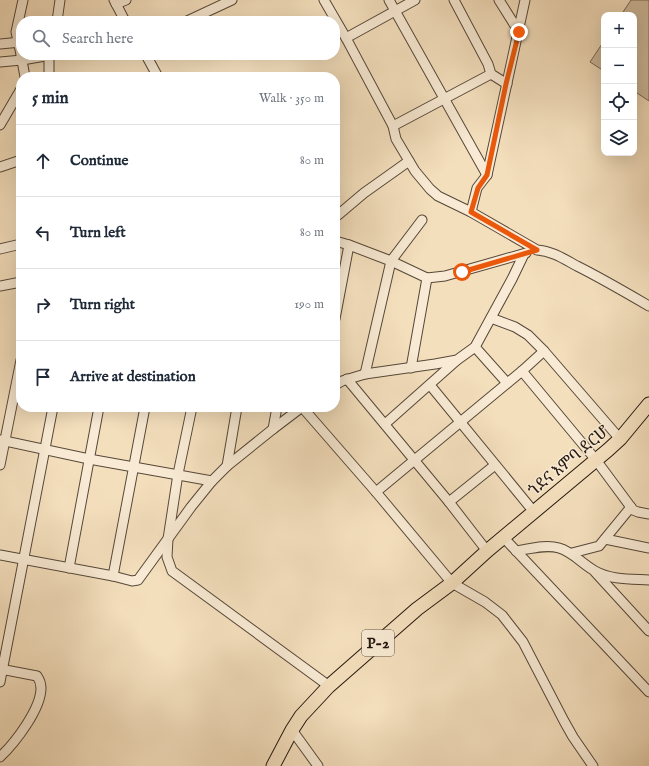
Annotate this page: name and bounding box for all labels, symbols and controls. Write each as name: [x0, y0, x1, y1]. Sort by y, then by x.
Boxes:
map controls: [601, 12, 637, 156]
button: +: [601, 12, 637, 48]
search box: [16, 16, 340, 60]
route end: [510, 23, 528, 41]
icon: search: [30, 27, 52, 49]
text: Search here: [62, 29, 133, 48]
button: −: [601, 48, 637, 84]
button: locate: [601, 84, 637, 120]
text: 5 min: [32, 88, 69, 109]
text: Walk · 350 m: [259, 90, 324, 107]
button: layers: [601, 120, 637, 156]
icon: ahead: [32, 150, 54, 172]
text: Continue: [70, 151, 128, 170]
text: 80 m: [300, 152, 324, 169]
icon: left: [32, 222, 54, 244]
text: Turn left: [70, 223, 126, 242]
text: 80 m: [300, 224, 324, 241]
route start: [453, 263, 471, 281]
icon: right: [32, 294, 54, 316]
text: Turn right: [70, 295, 135, 314]
text: 190 m: [294, 296, 324, 313]
icon: arrive: [32, 366, 54, 388]
text: Arrive at destination: [70, 367, 196, 386]
street label: ጎደና እምባ ደርሆ: [525, 422, 614, 501]
road number: P-2: [362, 630, 394, 656]

